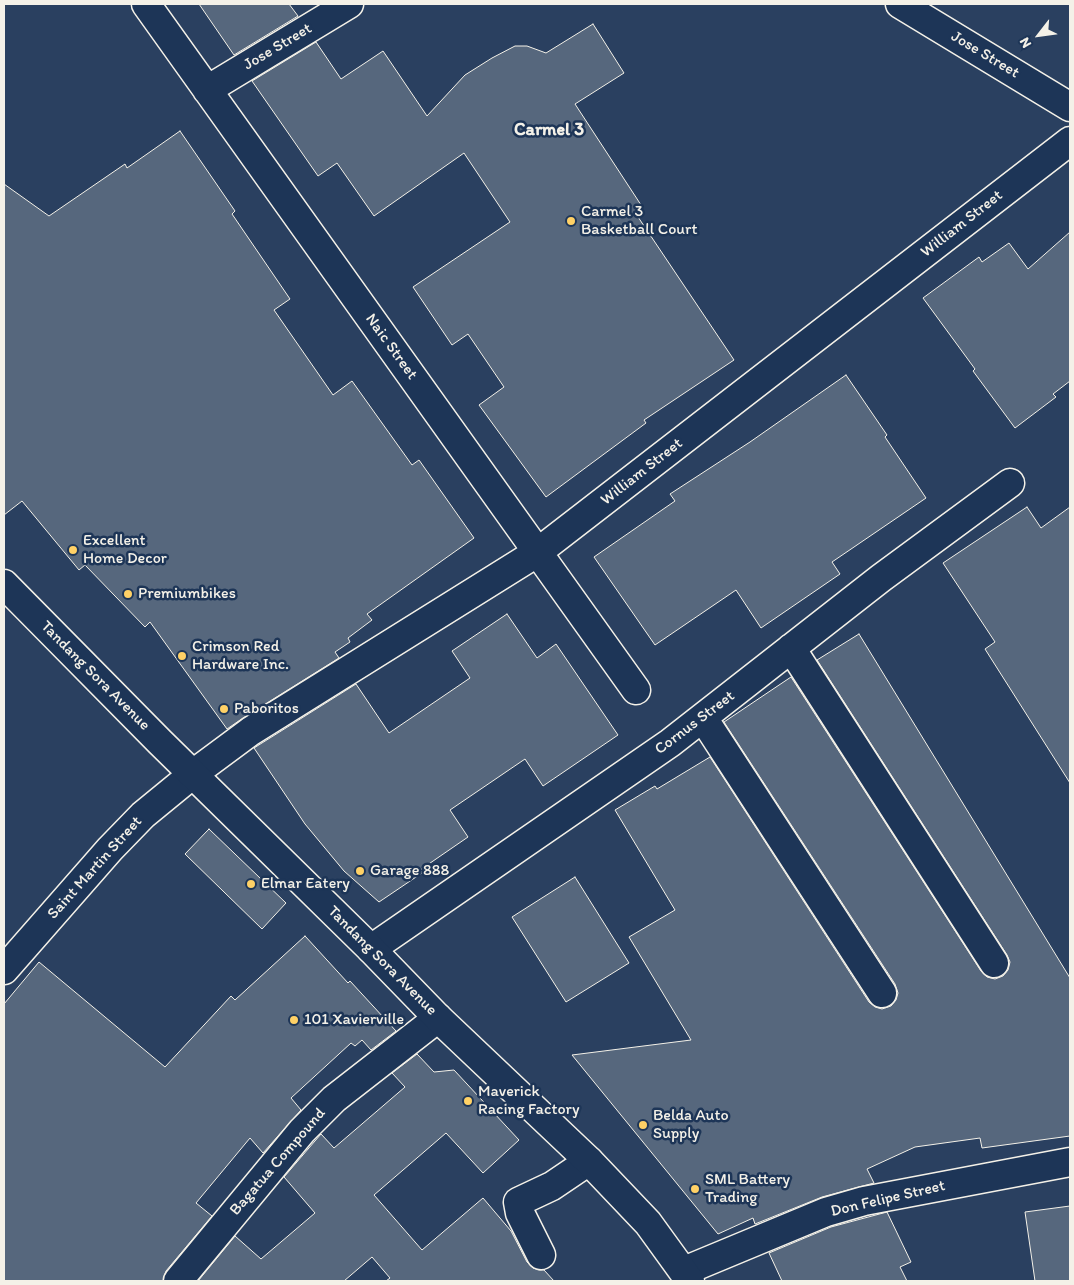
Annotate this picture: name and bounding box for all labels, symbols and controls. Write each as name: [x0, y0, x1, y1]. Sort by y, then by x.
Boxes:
north arrow: [1014, 10, 1064, 60]
street label: Jose Street: [240, 19, 316, 75]
street label: Jose Street: [947, 27, 1023, 83]
text: N: [1016, 34, 1035, 51]
district label: Carmel 3: [514, 119, 584, 141]
street label: William Street: [917, 186, 1007, 262]
place label: Carmel 3 Basketball Court: [581, 202, 697, 240]
marker: Carmel 3 Basketball Court: [565, 215, 577, 227]
street label: Naic Street: [361, 310, 421, 384]
street label: William Street: [597, 434, 687, 510]
place label: Excellent Home Decor: [83, 531, 167, 569]
marker: Excellent Home Decor: [67, 544, 79, 556]
place label: Premiumbikes: [138, 584, 236, 604]
marker: Premiumbikes: [122, 588, 134, 600]
street label: Tandang Sora Avenue: [36, 617, 154, 735]
place label: Crimson Red Hardware Inc.: [192, 637, 289, 675]
marker: Crimson Red Hardware Inc.: [176, 650, 188, 662]
street label: Cornus Street: [651, 687, 739, 759]
place label: Paboritos: [234, 699, 299, 719]
marker: Paboritos: [218, 703, 230, 715]
street label: Saint Martin Street: [44, 812, 146, 924]
place label: Garage 888: [370, 861, 449, 881]
marker: Garage 888: [354, 865, 366, 877]
place label: Elmar Eatery: [261, 874, 350, 894]
marker: Elmar Eatery: [245, 878, 257, 890]
street label: Tandang Sora Avenue: [323, 902, 441, 1020]
place label: 101 Xavierville: [304, 1010, 404, 1030]
marker: 101 Xavierville: [288, 1014, 300, 1026]
place label: Maverick Racing Factory: [478, 1082, 579, 1120]
marker: Maverick Racing Factory: [462, 1095, 474, 1107]
street label: Bagatua Compound: [226, 1104, 330, 1220]
place label: Belda Auto Supply: [653, 1106, 729, 1144]
marker: Belda Auto Supply: [637, 1119, 649, 1131]
place label: SML Battery Trading: [705, 1170, 790, 1208]
street label: Don Felipe Street: [829, 1177, 947, 1221]
marker: SML Battery Trading: [689, 1183, 701, 1195]

